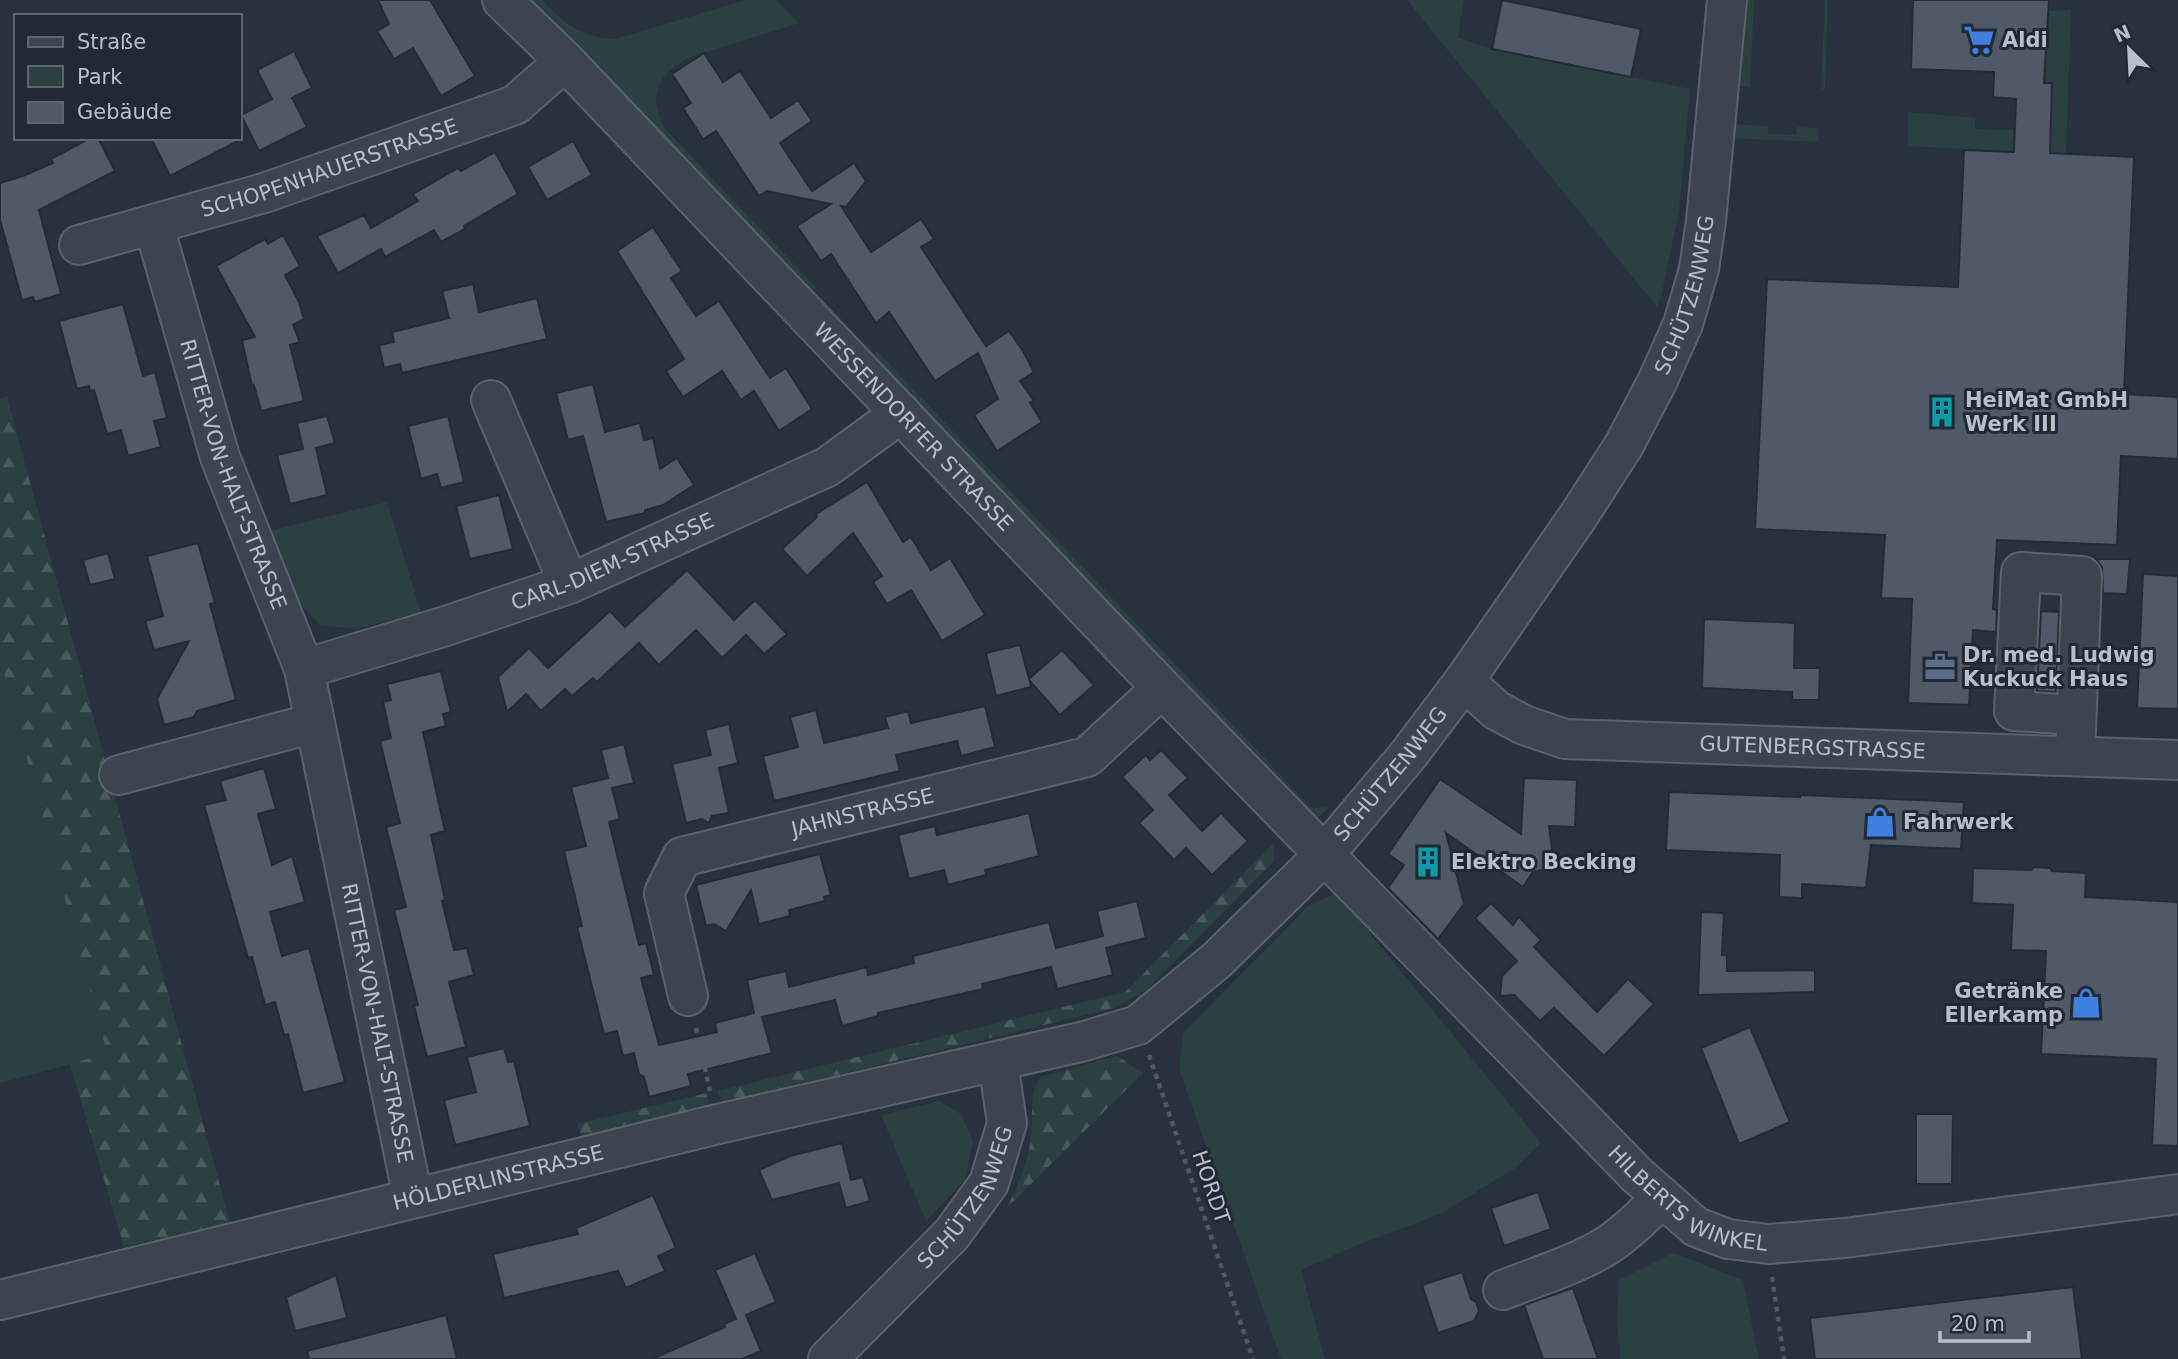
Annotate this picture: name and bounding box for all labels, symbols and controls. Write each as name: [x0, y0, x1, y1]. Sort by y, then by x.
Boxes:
legend: [14, 14, 242, 140]
north arrow: [2094, 14, 2164, 84]
text: N: [2110, 20, 2134, 47]
supermarket icon: Aldi: [1962, 23, 1996, 57]
place label: Aldi: [2002, 28, 2048, 52]
text: Straße: [77, 30, 146, 54]
text: Park: [77, 65, 123, 89]
text: Gebäude: [77, 100, 172, 124]
street label: SCHOPENHAUERSTRASSE: [198, 114, 461, 222]
street label: SCHÜTZENWEG: [1650, 214, 1719, 378]
street label: WESSENDORFER STRASSE: [809, 318, 1018, 536]
street label: RITTER-VON-HALT-STRASSE: [175, 337, 291, 613]
place label: HeiMat GmbH Werk III: [1965, 388, 2128, 436]
building icon: HeiMat GmbH Werk III: [1925, 395, 1959, 429]
street label: CARL-DIEM-STRASSE: [508, 508, 718, 615]
place label: Dr. med. Ludwig Kuckuck Haus: [1963, 643, 2155, 691]
office icon: Dr. med. Ludwig Kuckuck Haus: [1923, 650, 1957, 684]
street label: SCHÜTZENWEG: [1329, 702, 1452, 846]
street label: GUTENBERGSTRASSE: [1699, 732, 1926, 763]
street label: JAHNSTRASSE: [787, 783, 936, 842]
shop icon: Fahrwerk: [1863, 805, 1897, 839]
place label: Fahrwerk: [1903, 810, 2015, 834]
building icon: Elektro Becking: [1411, 845, 1445, 879]
place label: Elektro Becking: [1451, 850, 1637, 874]
street label: RITTER-VON-HALT-STRASSE: [336, 881, 418, 1165]
place label: Getränke Ellerkamp: [1945, 979, 2063, 1027]
shop icon: Getränke Ellerkamp: [2069, 986, 2103, 1020]
street label: SCHÜTZENWEG: [913, 1123, 1017, 1274]
street label: HÖLDERLINSTRASSE: [391, 1141, 606, 1215]
street label: HILBERTS WINKEL: [1603, 1141, 1769, 1256]
street label: HORDT: [1187, 1147, 1235, 1227]
scale bar: [1940, 1300, 2029, 1344]
text: 20 m: [1951, 1312, 2005, 1336]

